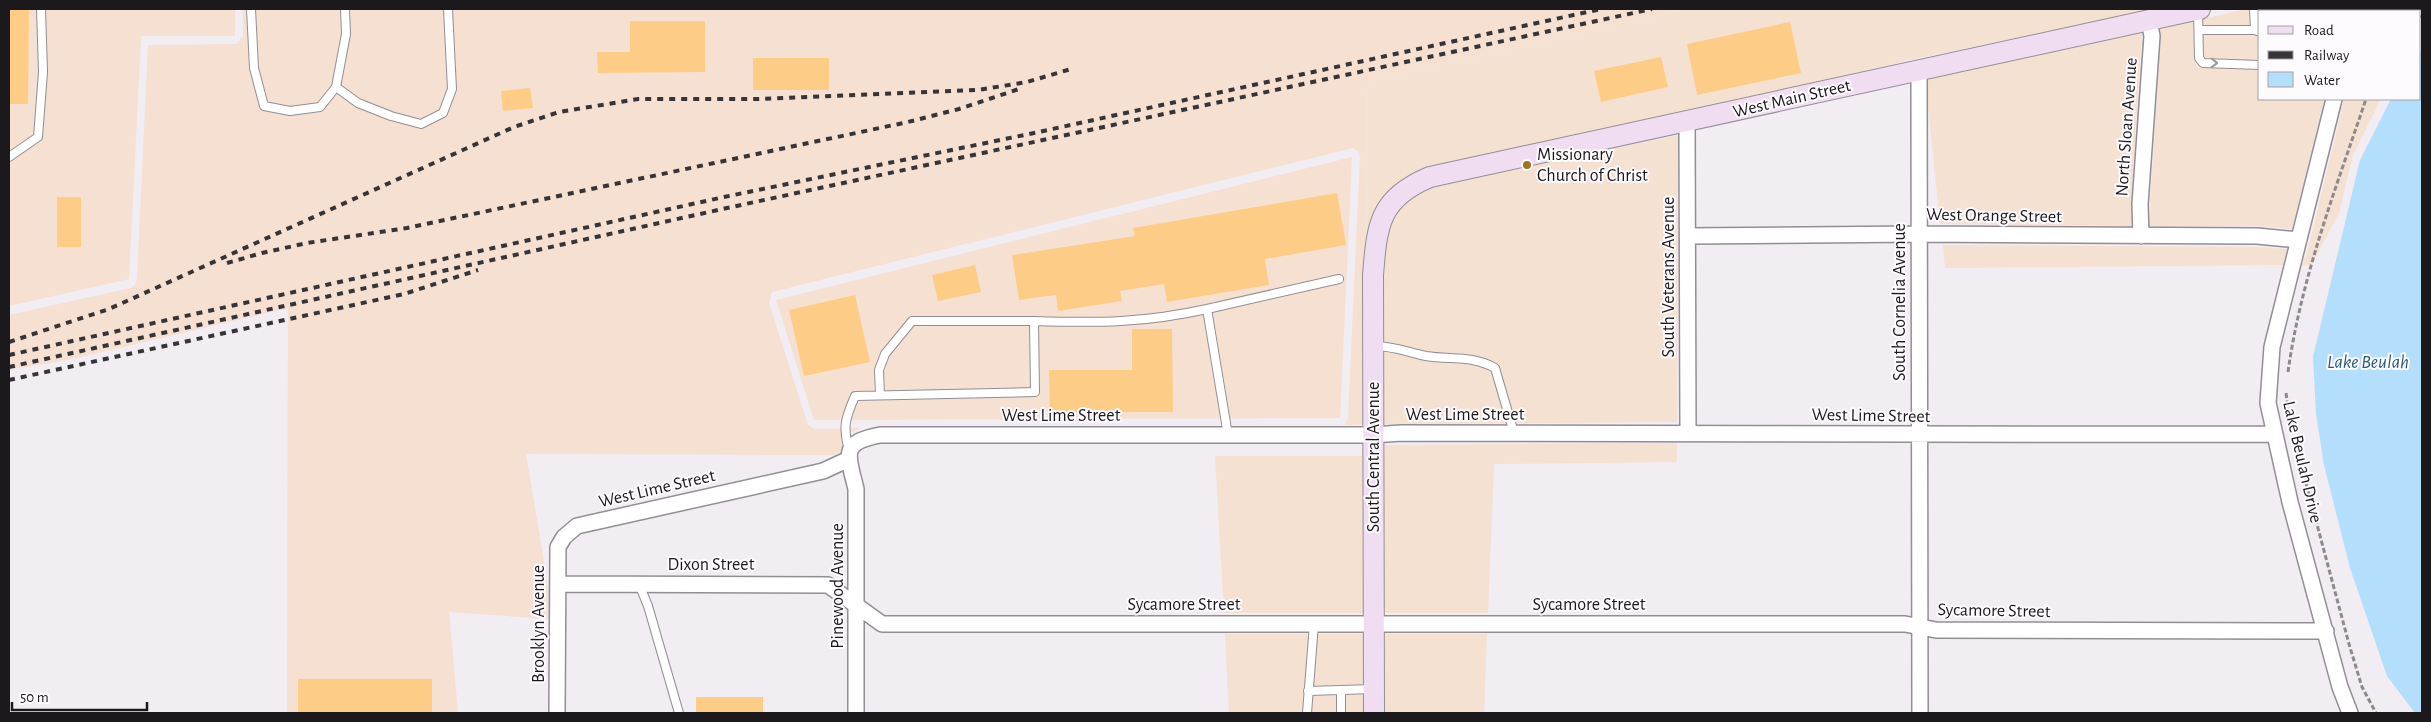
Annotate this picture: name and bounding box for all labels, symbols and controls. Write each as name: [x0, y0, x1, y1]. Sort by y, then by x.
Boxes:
legend: [2258, 10, 2421, 100]
text: Road: [2304, 23, 2334, 38]
text: Railway: [2304, 48, 2350, 63]
street label: North Sloan Avenue: [2113, 57, 2141, 197]
one-way arrow: [2211, 58, 2219, 69]
text: Water: [2304, 73, 2340, 88]
street label: West Main Street: [1731, 77, 1853, 121]
place label: Missionary Church of Christ: [1537, 146, 1648, 185]
marker: Missionary Church of Christ: [1521, 159, 1533, 171]
street label: South Veterans Avenue: [1660, 197, 1678, 357]
street label: West Orange Street: [1926, 206, 2062, 226]
street label: South Cornelia Avenue: [1891, 223, 1909, 381]
water label: Lake Beulah: [2327, 353, 2409, 372]
street label: South Central Avenue: [1365, 382, 1383, 532]
street label: Lake Beulah Drive: [2279, 399, 2325, 525]
street label: West Lime Street: [1406, 406, 1525, 424]
street label: West Lime Street: [1811, 406, 1931, 426]
street label: West Lime Street: [1002, 407, 1121, 425]
street label: West Lime Street: [597, 467, 717, 511]
street label: Pinewood Avenue: [829, 523, 847, 649]
street label: Dixon Street: [668, 556, 755, 574]
street label: Brooklyn Avenue: [530, 565, 548, 683]
street label: Sycamore Street: [1128, 596, 1241, 614]
street label: Sycamore Street: [1533, 596, 1646, 614]
street label: Sycamore Street: [1937, 601, 2051, 621]
scale bar: [12, 680, 148, 712]
text: 50 m: [20, 690, 49, 705]

